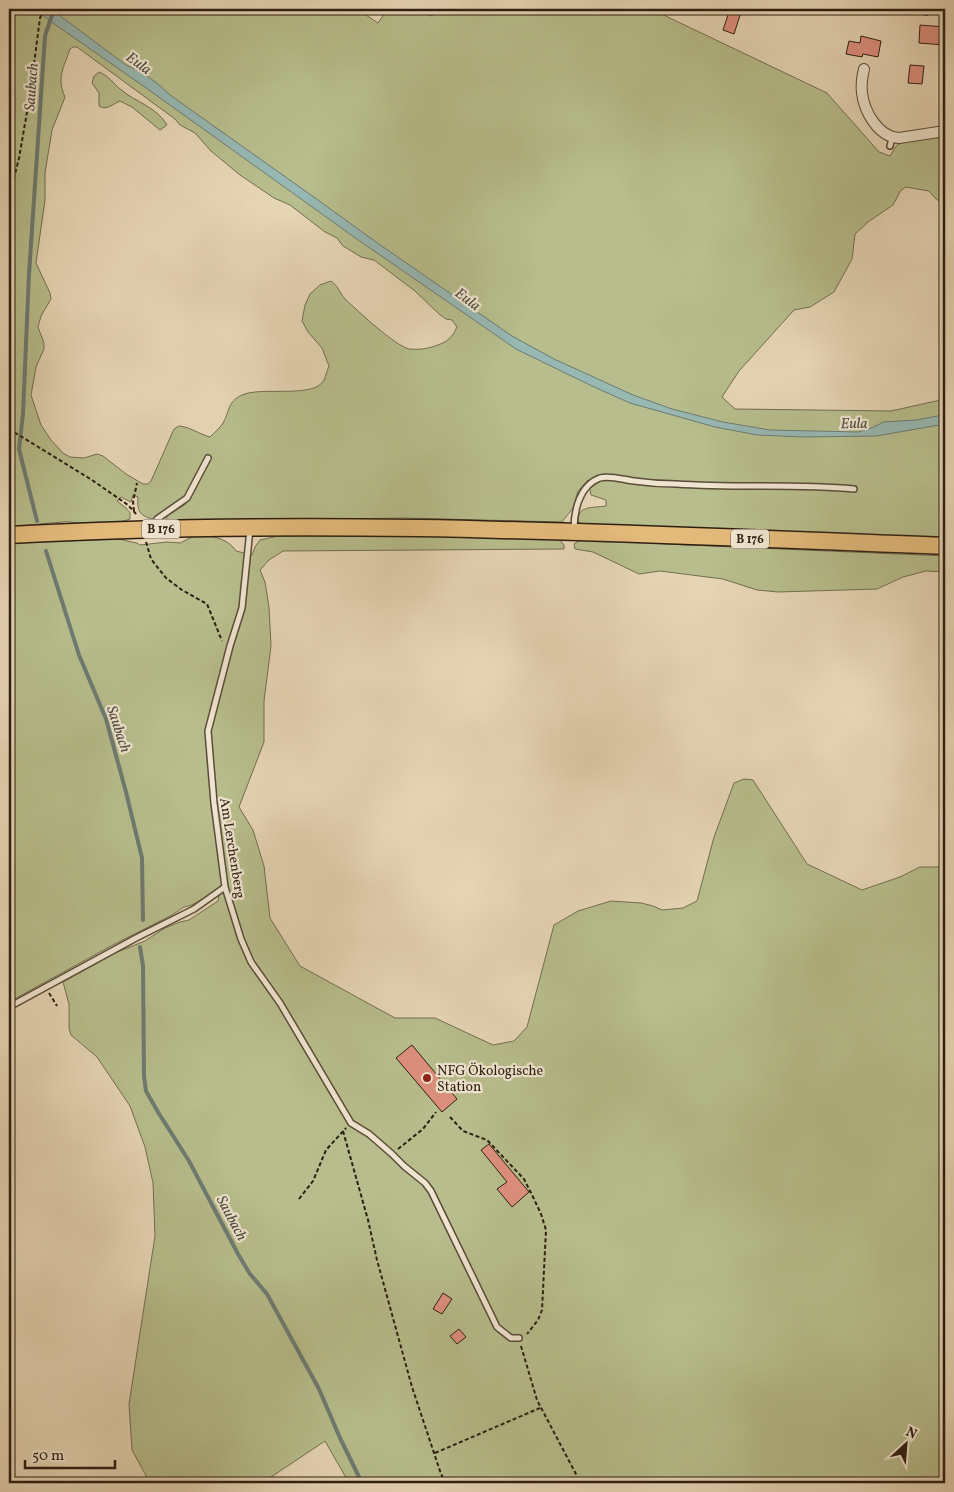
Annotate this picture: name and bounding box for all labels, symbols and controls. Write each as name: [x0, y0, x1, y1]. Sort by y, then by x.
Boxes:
water label: Eula: [121, 48, 155, 81]
water label: Saubach: [20, 62, 45, 112]
water label: Eula: [450, 284, 484, 317]
water label: Eula: [840, 414, 868, 435]
road number: B 176: [142, 520, 180, 538]
road number: B 176: [731, 530, 769, 548]
water label: Saubach: [100, 703, 135, 756]
street label: Am Lerchenberg: [214, 796, 249, 900]
place label: NFG Ökologische Station: [437, 1062, 543, 1097]
marker: NFG Ökologische Station: [421, 1072, 433, 1084]
water label: Saubach: [210, 1193, 251, 1245]
north arrow: [882, 1420, 932, 1470]
text: N: [902, 1423, 920, 1444]
scale bar: [25, 1437, 115, 1469]
text: 50 m: [32, 1446, 64, 1467]

